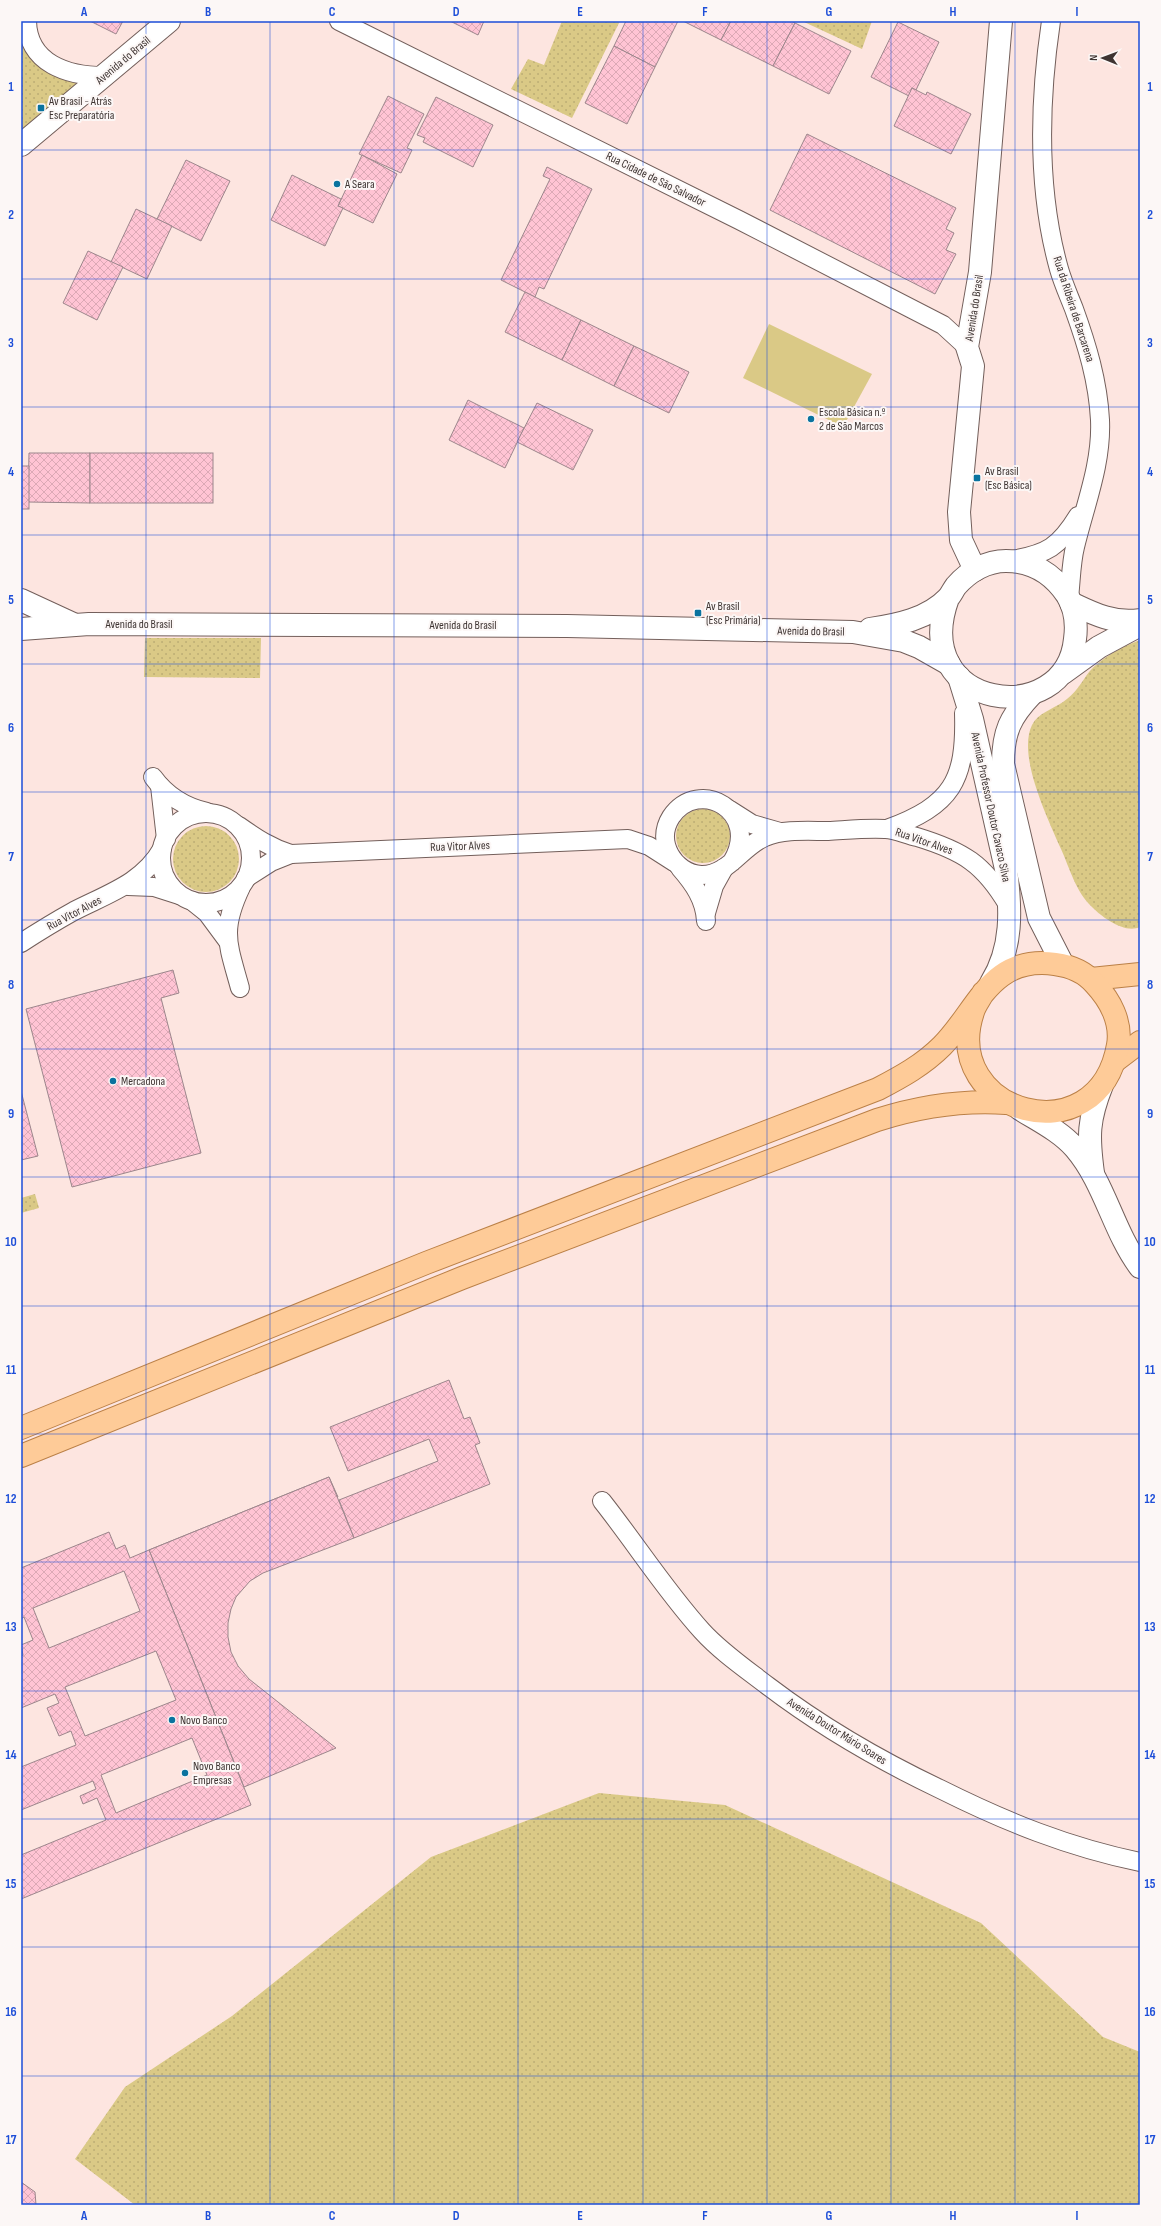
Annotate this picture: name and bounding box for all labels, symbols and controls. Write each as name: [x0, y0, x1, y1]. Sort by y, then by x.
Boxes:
text: A: [80, 4, 88, 20]
text: B: [205, 4, 211, 20]
text: C: [329, 4, 336, 20]
text: D: [453, 4, 460, 20]
text: E: [577, 4, 583, 20]
text: F: [702, 4, 708, 20]
text: G: [826, 4, 833, 20]
text: H: [950, 4, 957, 20]
text: I: [1076, 4, 1079, 20]
street label: Avenida do Brasil: [92, 33, 154, 88]
north arrow: [1083, 38, 1123, 78]
text: N: [1087, 55, 1100, 61]
text: 1: [8, 79, 14, 95]
text: 1: [1147, 79, 1153, 95]
place label: Av Brasil - Atrás Esc Preparatória: [48, 94, 115, 123]
marker: Av Brasil - Atrás Esc Preparatória: [36, 103, 46, 113]
street label: Rua Cidade de São Salvador: [603, 149, 709, 210]
place label: A Seara: [344, 177, 375, 192]
marker: A Seara: [332, 179, 342, 189]
text: 2: [8, 207, 14, 223]
text: 2: [1147, 207, 1153, 223]
street label: Rua da Ribeira de Barcarena: [1049, 254, 1098, 364]
street label: Avenida do Brasil: [962, 274, 987, 343]
text: 3: [8, 335, 14, 351]
text: 3: [1147, 335, 1153, 351]
place label: Escola Básica n.º 2 de São Marcos: [819, 405, 886, 434]
marker: Escola Básica n.º 2 de São Marcos: [806, 414, 816, 424]
text: 4: [8, 464, 14, 480]
place label: Av Brasil (Esc Básica): [984, 464, 1032, 493]
text: 4: [1147, 464, 1153, 480]
marker: Av Brasil (Esc Básica): [972, 473, 982, 483]
text: 5: [8, 592, 14, 608]
text: 5: [1147, 592, 1153, 608]
place label: Av Brasil (Esc Primária): [705, 599, 761, 628]
marker: Av Brasil (Esc Primária): [693, 608, 703, 618]
street label: Avenida do Brasil: [104, 617, 173, 632]
street label: Avenida do Brasil: [428, 618, 497, 633]
street label: Avenida do Brasil: [776, 623, 845, 640]
text: 6: [8, 720, 14, 736]
text: 6: [1147, 720, 1153, 736]
street label: Avenida Professor Doutor Cavaco Silva: [967, 730, 1014, 884]
street label: Rua Vitor Alves: [893, 825, 955, 858]
street label: Rua Vitor Alves: [430, 838, 490, 855]
text: 7: [8, 849, 14, 865]
text: 7: [1147, 849, 1153, 865]
street label: Rua Vitor Alves: [44, 893, 104, 934]
text: 8: [8, 977, 14, 993]
text: 8: [1147, 977, 1153, 993]
place label: Mercadona: [121, 1074, 166, 1089]
marker: Mercadona: [108, 1076, 118, 1086]
text: 9: [8, 1106, 14, 1122]
text: 9: [1147, 1106, 1153, 1122]
text: 10: [5, 1234, 17, 1250]
text: 10: [1144, 1234, 1156, 1250]
text: 11: [6, 1362, 16, 1378]
text: 11: [1145, 1362, 1155, 1378]
text: 12: [6, 1491, 17, 1507]
text: 12: [1145, 1491, 1156, 1507]
text: 13: [6, 1619, 17, 1635]
text: 13: [1145, 1619, 1156, 1635]
street label: Avenida Doutor Mário Soares: [783, 1694, 889, 1768]
place label: Novo Banco: [180, 1713, 227, 1728]
marker: Novo Banco: [167, 1715, 177, 1725]
text: 14: [5, 1747, 17, 1763]
text: 14: [1144, 1747, 1156, 1763]
place label: Novo Banco Empresas: [193, 1759, 240, 1788]
marker: Novo Banco Empresas: [180, 1768, 190, 1778]
text: 15: [6, 1876, 17, 1892]
text: 15: [1145, 1876, 1156, 1892]
text: 16: [5, 2004, 17, 2020]
text: 16: [1144, 2004, 1156, 2020]
text: 17: [6, 2132, 17, 2148]
text: 17: [1145, 2132, 1156, 2148]
text: A: [80, 2208, 88, 2224]
text: B: [205, 2208, 211, 2224]
text: C: [329, 2208, 336, 2224]
text: D: [453, 2208, 460, 2224]
text: E: [577, 2208, 583, 2224]
text: F: [702, 2208, 708, 2224]
text: G: [826, 2208, 833, 2224]
text: H: [950, 2208, 957, 2224]
text: I: [1076, 2208, 1079, 2224]

